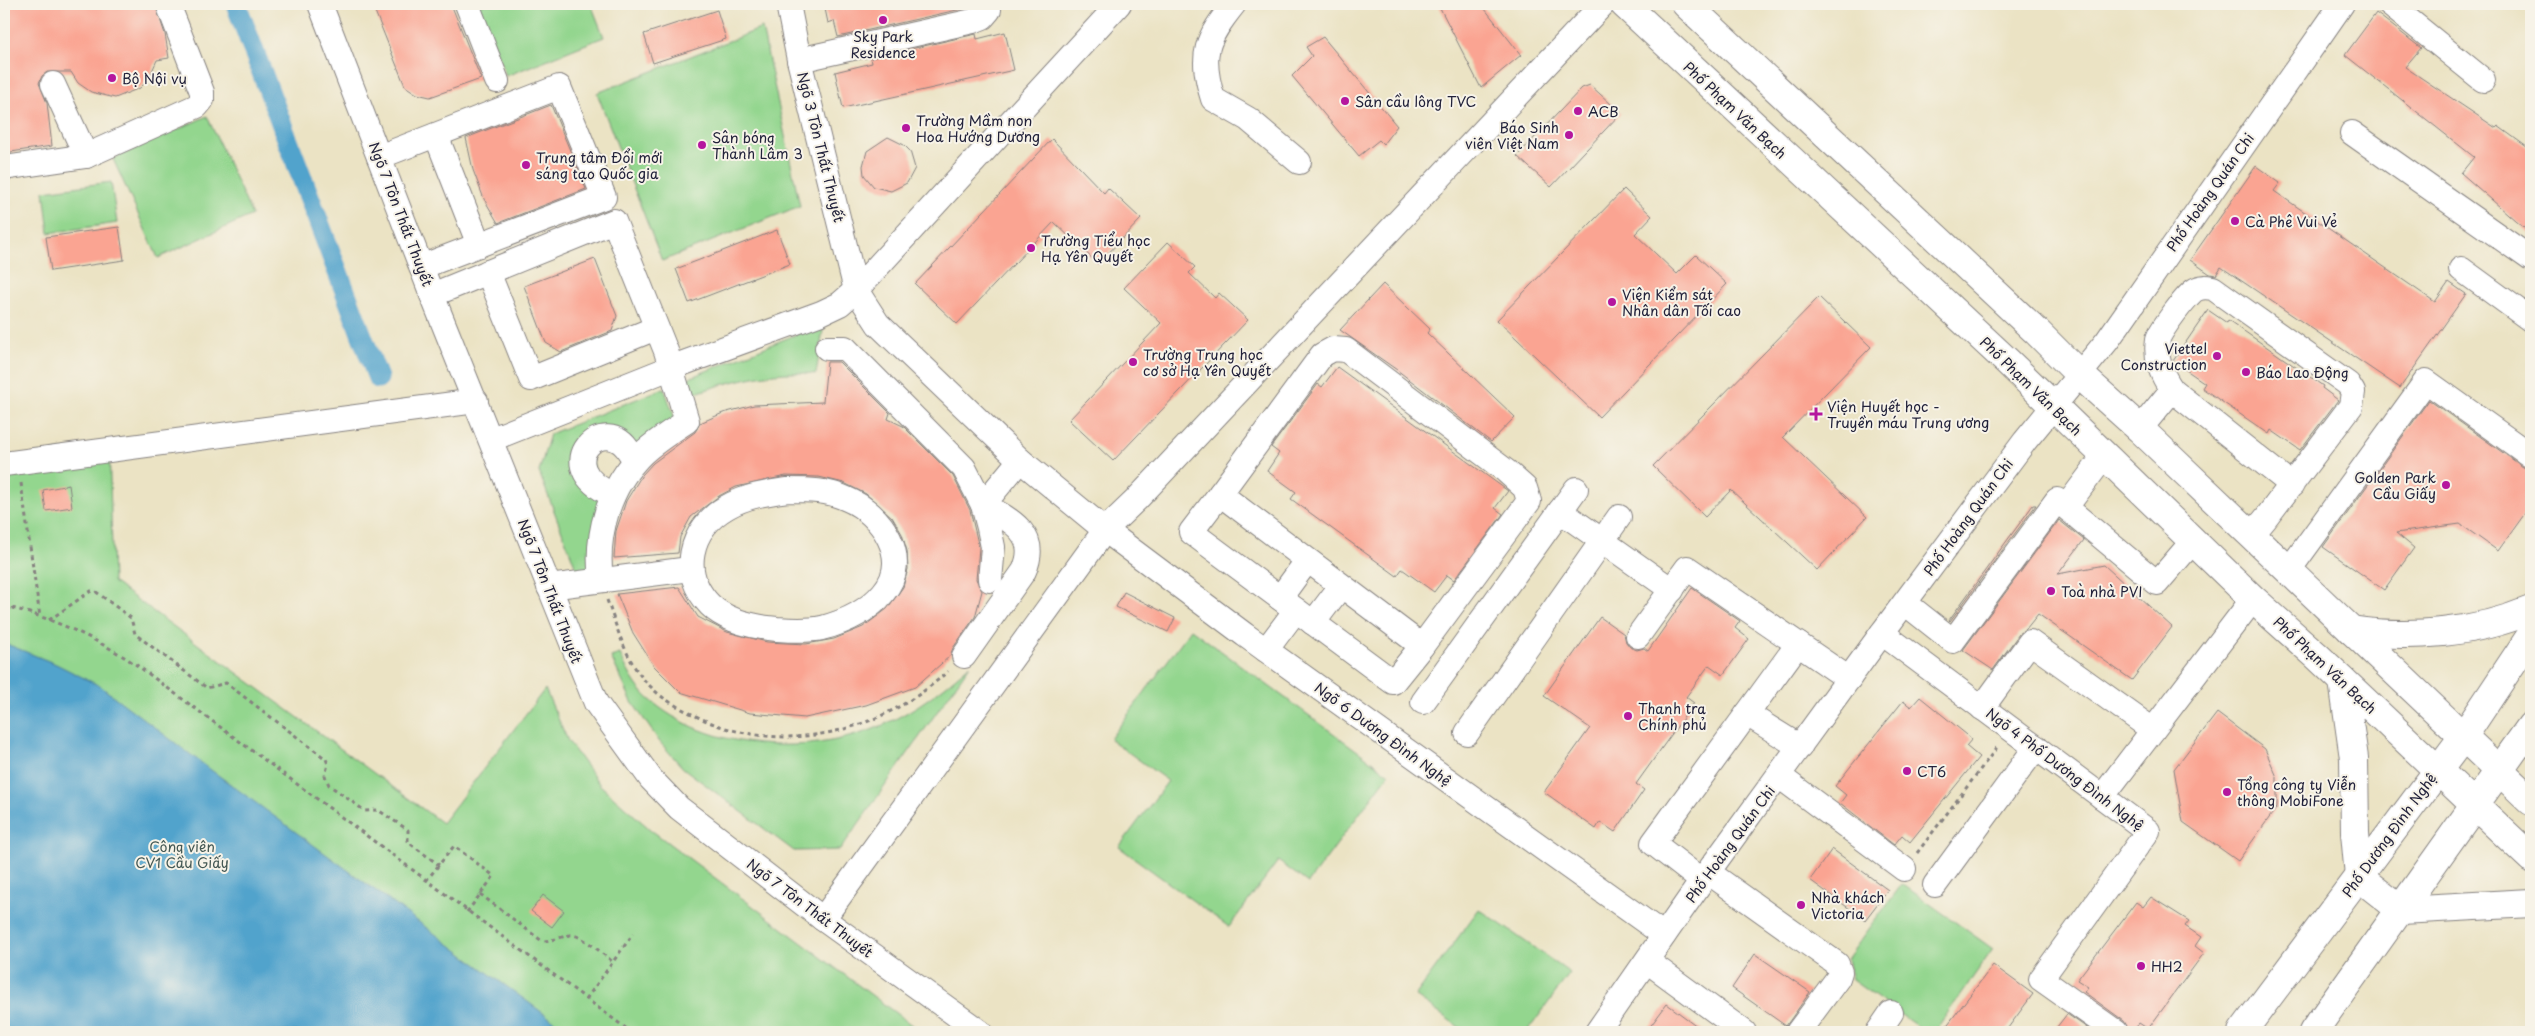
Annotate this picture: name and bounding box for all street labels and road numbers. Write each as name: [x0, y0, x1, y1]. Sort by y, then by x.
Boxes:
street label: Phố Phạm Văn Bạch: [1679, 57, 1791, 163]
street label: Ngõ 3 Tôn Thất Thuyết: [792, 70, 850, 225]
street label: Phố Hoàng Quán Chi: [2161, 128, 2259, 256]
street label: Ngõ 7 Tôn Thất Thuyết: [364, 139, 438, 290]
street label: Phố Phạm Văn Bạch: [1975, 332, 2087, 440]
street label: Phố Hoàng Quán Chi: [1918, 454, 2018, 580]
street label: Ngõ 7 Tôn Thất Thuyết: [513, 516, 587, 667]
street label: Phố Phạm Văn Bạch: [2269, 612, 2381, 718]
street label: Ngõ 6 Dương Đình Nghệ: [1310, 677, 1456, 791]
street label: Ngõ 4 Phố Dương Đình Nghệ: [1982, 703, 2148, 835]
street label: Phố Dương Đình Nghệ: [2337, 769, 2441, 901]
street label: Phố Hoàng Quán Chi: [1680, 781, 1780, 907]
street label: Ngõ 7 Tôn Thất Thuyết: [742, 853, 878, 963]

